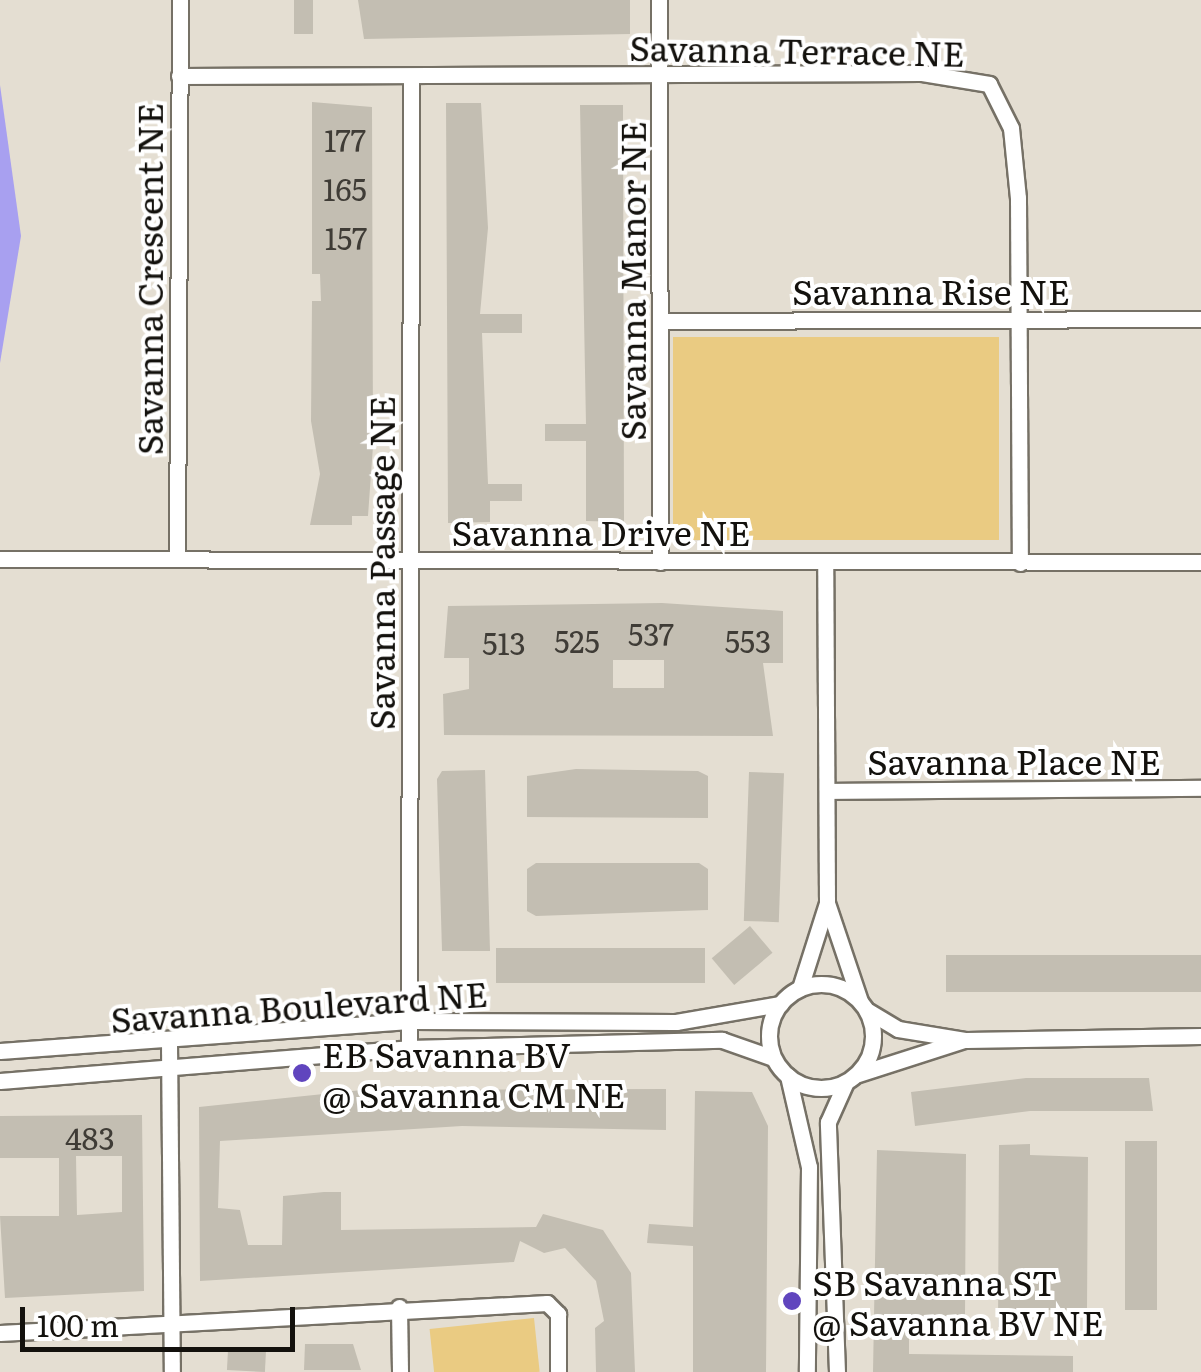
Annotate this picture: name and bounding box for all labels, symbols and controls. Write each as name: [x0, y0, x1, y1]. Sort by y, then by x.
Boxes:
street label: Savanna Terrace NE: [629, 25, 965, 73]
street label: Savanna Crescent NE: [127, 103, 169, 455]
house number: 177: [324, 121, 366, 157]
street label: Savanna Manor NE: [610, 121, 652, 441]
house number: 165: [323, 170, 367, 206]
house number: 157: [325, 219, 367, 255]
street label: Savanna Rise NE: [792, 269, 1070, 311]
street label: Savanna Passage NE: [359, 396, 401, 730]
street label: Savanna Drive NE: [451, 510, 751, 552]
house number: 537: [628, 615, 674, 651]
house number: 525: [554, 622, 600, 658]
house number: 553: [725, 622, 771, 658]
house number: 513: [482, 624, 526, 660]
street label: Savanna Place NE: [867, 739, 1161, 781]
street label: Savanna Boulevard NE: [109, 971, 489, 1039]
place label: EB Savanna BV @ Savanna CM NE: [322, 1032, 625, 1114]
marker: EB Savanna BV @ Savanna CM NE: [291, 1062, 313, 1084]
house number: 483: [65, 1119, 115, 1155]
place label: SB Savanna ST @ Savanna BV NE: [812, 1260, 1104, 1342]
scale bar: [25, 1287, 300, 1349]
marker: SB Savanna ST @ Savanna BV NE: [781, 1290, 803, 1312]
text: 100 m: [37, 1302, 119, 1346]

